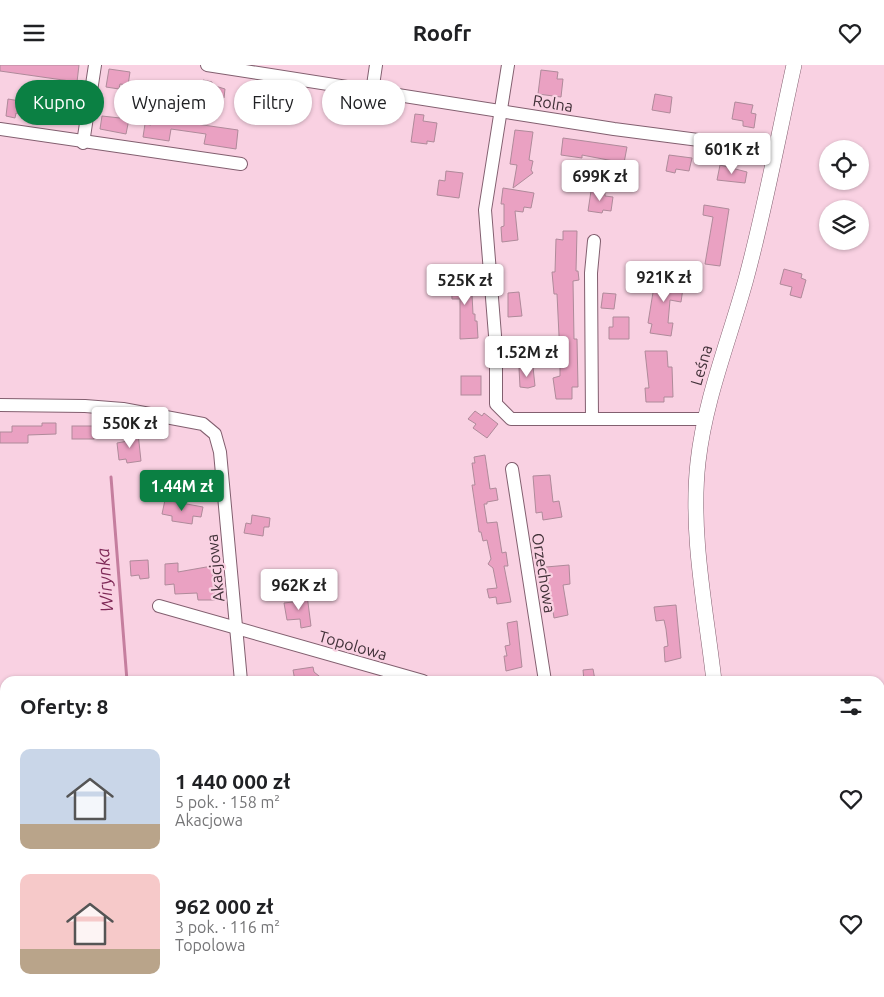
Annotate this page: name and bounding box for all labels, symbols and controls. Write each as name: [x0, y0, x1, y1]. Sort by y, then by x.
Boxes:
icon: menu: [20, 19, 48, 47]
icon: heart: [836, 19, 864, 47]
text: Roofr: [413, 20, 471, 45]
chip: Kupno: [15, 80, 104, 125]
chip: Wynajem: [114, 80, 224, 125]
chip: Filtry: [234, 80, 312, 125]
chip: Nowe: [322, 80, 405, 125]
street label: Rolna: [531, 91, 575, 115]
pin: 601K zł: [686, 133, 778, 175]
text: 601K zł: [705, 140, 759, 158]
map controls: [819, 140, 869, 250]
button: locate: [819, 140, 869, 190]
pin: 699K zł: [554, 159, 646, 202]
text: 699K zł: [573, 167, 627, 185]
button: layers: [819, 200, 869, 250]
pin: 921K zł: [618, 261, 710, 303]
pin: 525K zł: [419, 263, 511, 306]
text: 921K zł: [637, 268, 691, 286]
text: 525K zł: [438, 271, 492, 289]
pin: 1.52M zł: [475, 335, 579, 378]
text: 1.52M zł: [496, 343, 558, 361]
street label: Leśna: [687, 343, 715, 387]
pin: 550K zł: [84, 407, 176, 449]
text: 550K zł: [103, 414, 157, 432]
pin: 1.44M zł: [130, 469, 234, 512]
text: 1.44M zł: [151, 477, 213, 495]
street label: Orzechowa: [529, 532, 559, 614]
street label: Akacjowa: [202, 533, 228, 603]
water label: Wirynka: [92, 547, 116, 613]
pin: 962K zł: [253, 569, 345, 611]
text: 962K zł: [272, 576, 326, 594]
street label: Topolowa: [317, 627, 389, 663]
icon: filters: [837, 692, 865, 720]
text: Oferty: 8: [20, 694, 108, 718]
icon: home: [60, 769, 120, 829]
text: 1 440 000 zł: [175, 769, 290, 793]
icon: heart: [837, 785, 865, 813]
text: 5 pok. · 158 m²: [175, 793, 280, 811]
text: Akacjowa: [175, 811, 243, 829]
icon: home: [60, 894, 120, 954]
text: 962 000 zł: [175, 894, 273, 918]
icon: heart: [837, 910, 865, 938]
text: 3 pok. · 116 m²: [175, 918, 280, 936]
text: Topolowa: [175, 936, 245, 954]

